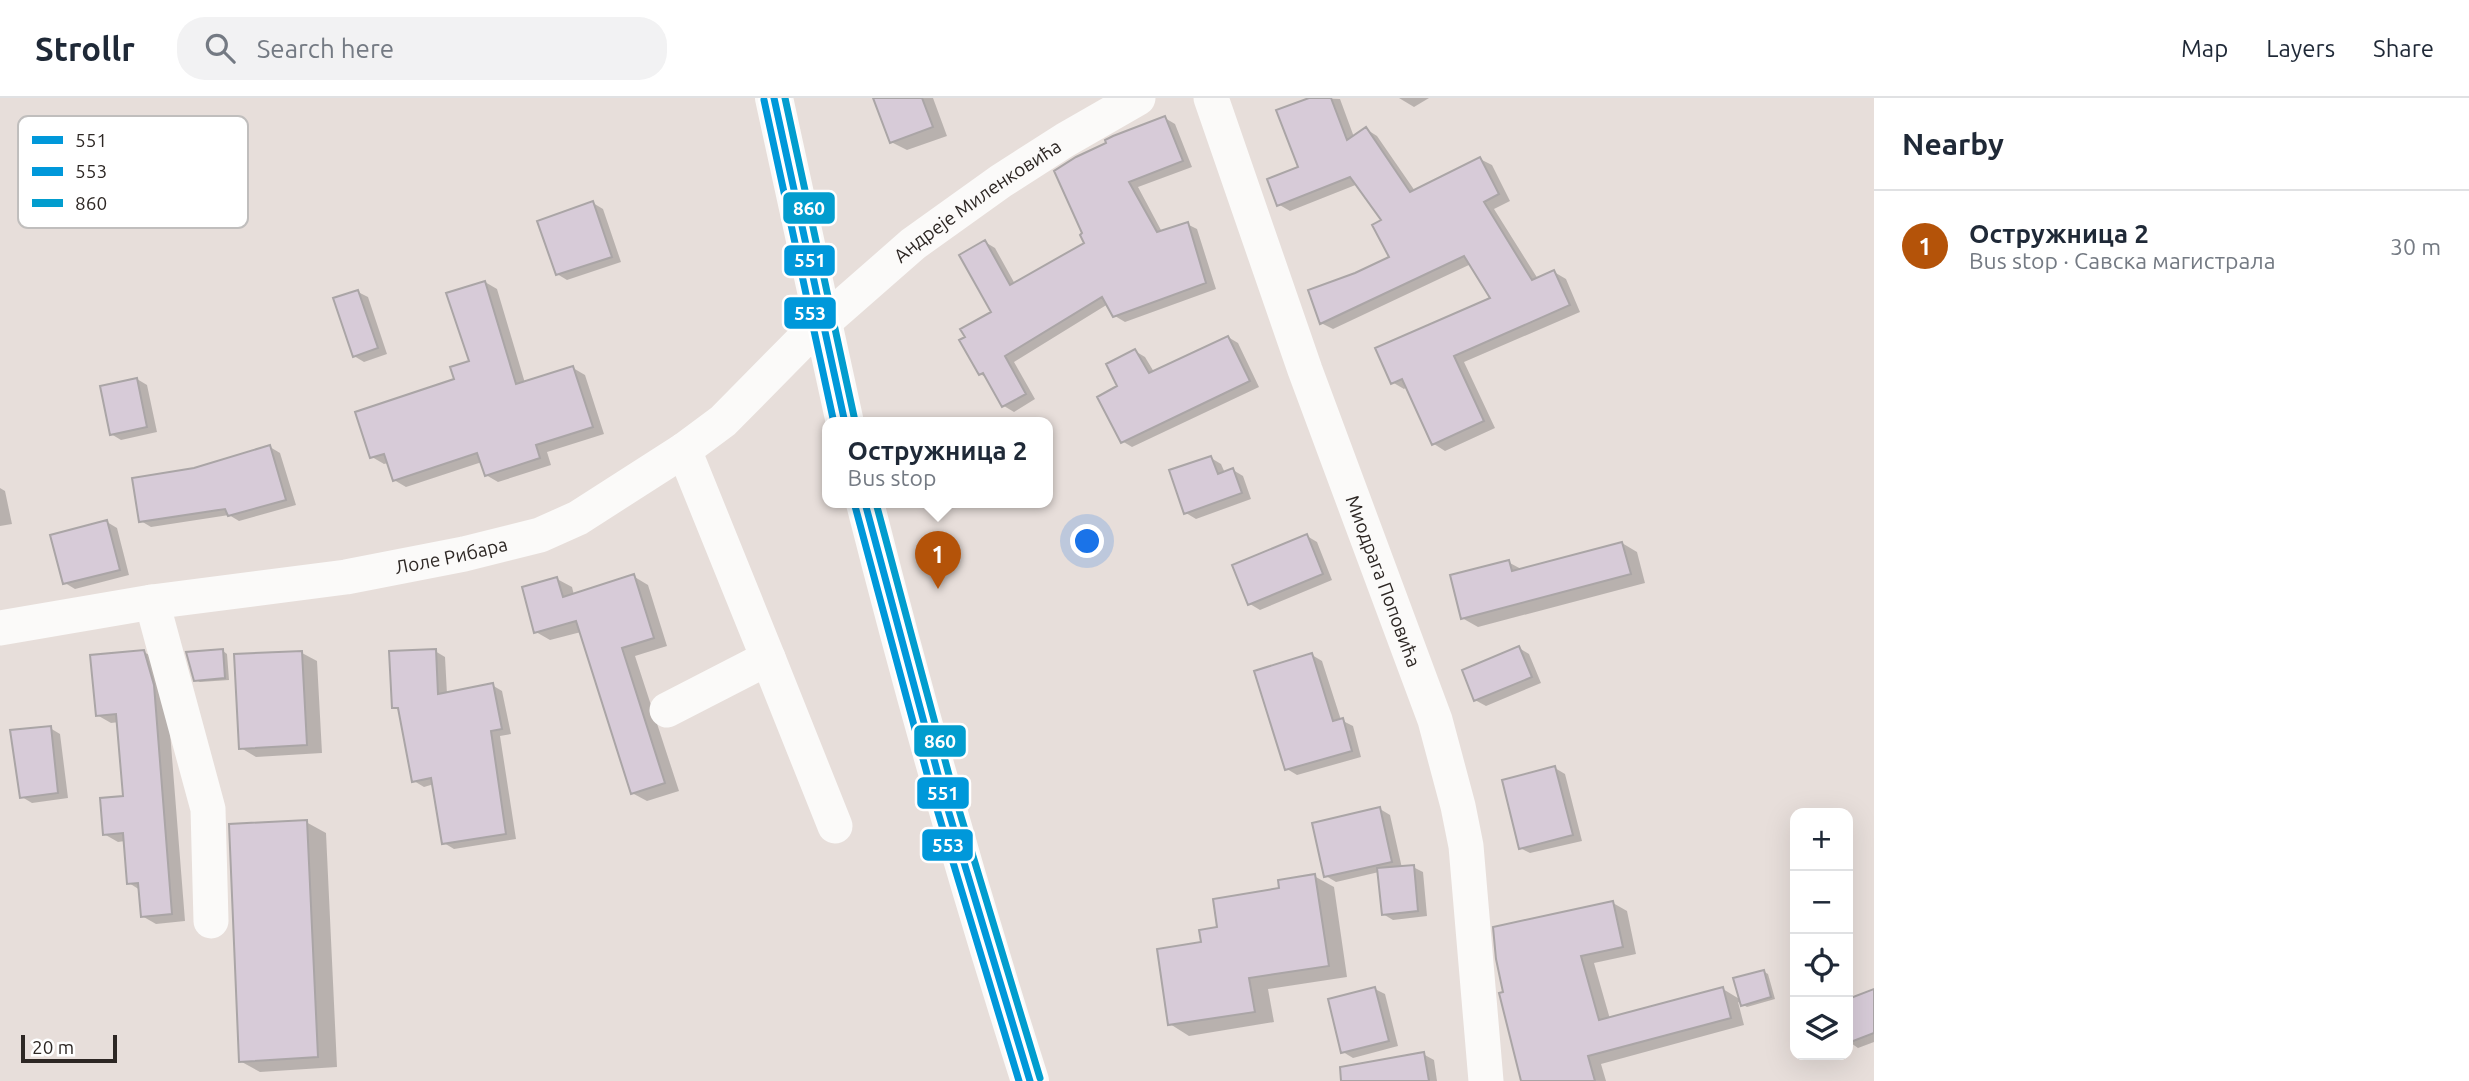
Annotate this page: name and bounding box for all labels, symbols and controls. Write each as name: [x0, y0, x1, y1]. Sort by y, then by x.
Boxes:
search box: [177, 17, 667, 80]
icon: search: [201, 29, 239, 67]
text: Strollr: [35, 30, 135, 67]
text: Search here: [257, 34, 394, 63]
text: Map: [2181, 35, 2228, 62]
text: Layers: [2266, 35, 2335, 62]
text: Share: [2373, 35, 2434, 62]
legend: [18, 116, 248, 228]
text: Nearby: [1902, 127, 2004, 161]
text: 551: [75, 129, 107, 151]
street label: Андреје Миленковића: [889, 135, 1065, 267]
text: 553: [75, 160, 107, 182]
line badge: 860: [782, 191, 836, 225]
text: 860: [75, 192, 107, 214]
text: 860: [793, 197, 825, 219]
text: Остружница 2: [1969, 219, 2149, 248]
text: 1: [1919, 234, 1931, 259]
text: 30 m: [2390, 234, 2441, 259]
line badge: 551: [783, 244, 836, 277]
text: Bus stop · Савска магистрала: [1969, 248, 2276, 273]
text: 551: [794, 249, 826, 271]
line badge: 553: [783, 296, 837, 330]
text: 553: [794, 302, 826, 324]
popup: [822, 417, 1053, 508]
text: Остружница 2: [848, 436, 1027, 465]
text: Bus stop: [848, 465, 936, 490]
street label: Миодрага Поповића: [1342, 492, 1425, 670]
your location: [1070, 524, 1104, 558]
pin: 1: [915, 531, 961, 589]
street label: Лоле Рибара: [393, 533, 510, 578]
line badge: 860: [913, 724, 967, 758]
text: 860: [924, 730, 956, 752]
line badge: 551: [916, 776, 970, 810]
text: 551: [927, 782, 959, 804]
map controls: [1790, 808, 1853, 1060]
button: +: [1790, 808, 1853, 871]
line badge: 553: [921, 828, 974, 862]
text: 553: [932, 834, 964, 856]
button: −: [1790, 871, 1853, 934]
button: locate: [1790, 934, 1853, 997]
button: layers: [1790, 997, 1853, 1060]
scale bar: [21, 1032, 117, 1064]
text: 20 m: [32, 1036, 74, 1058]

